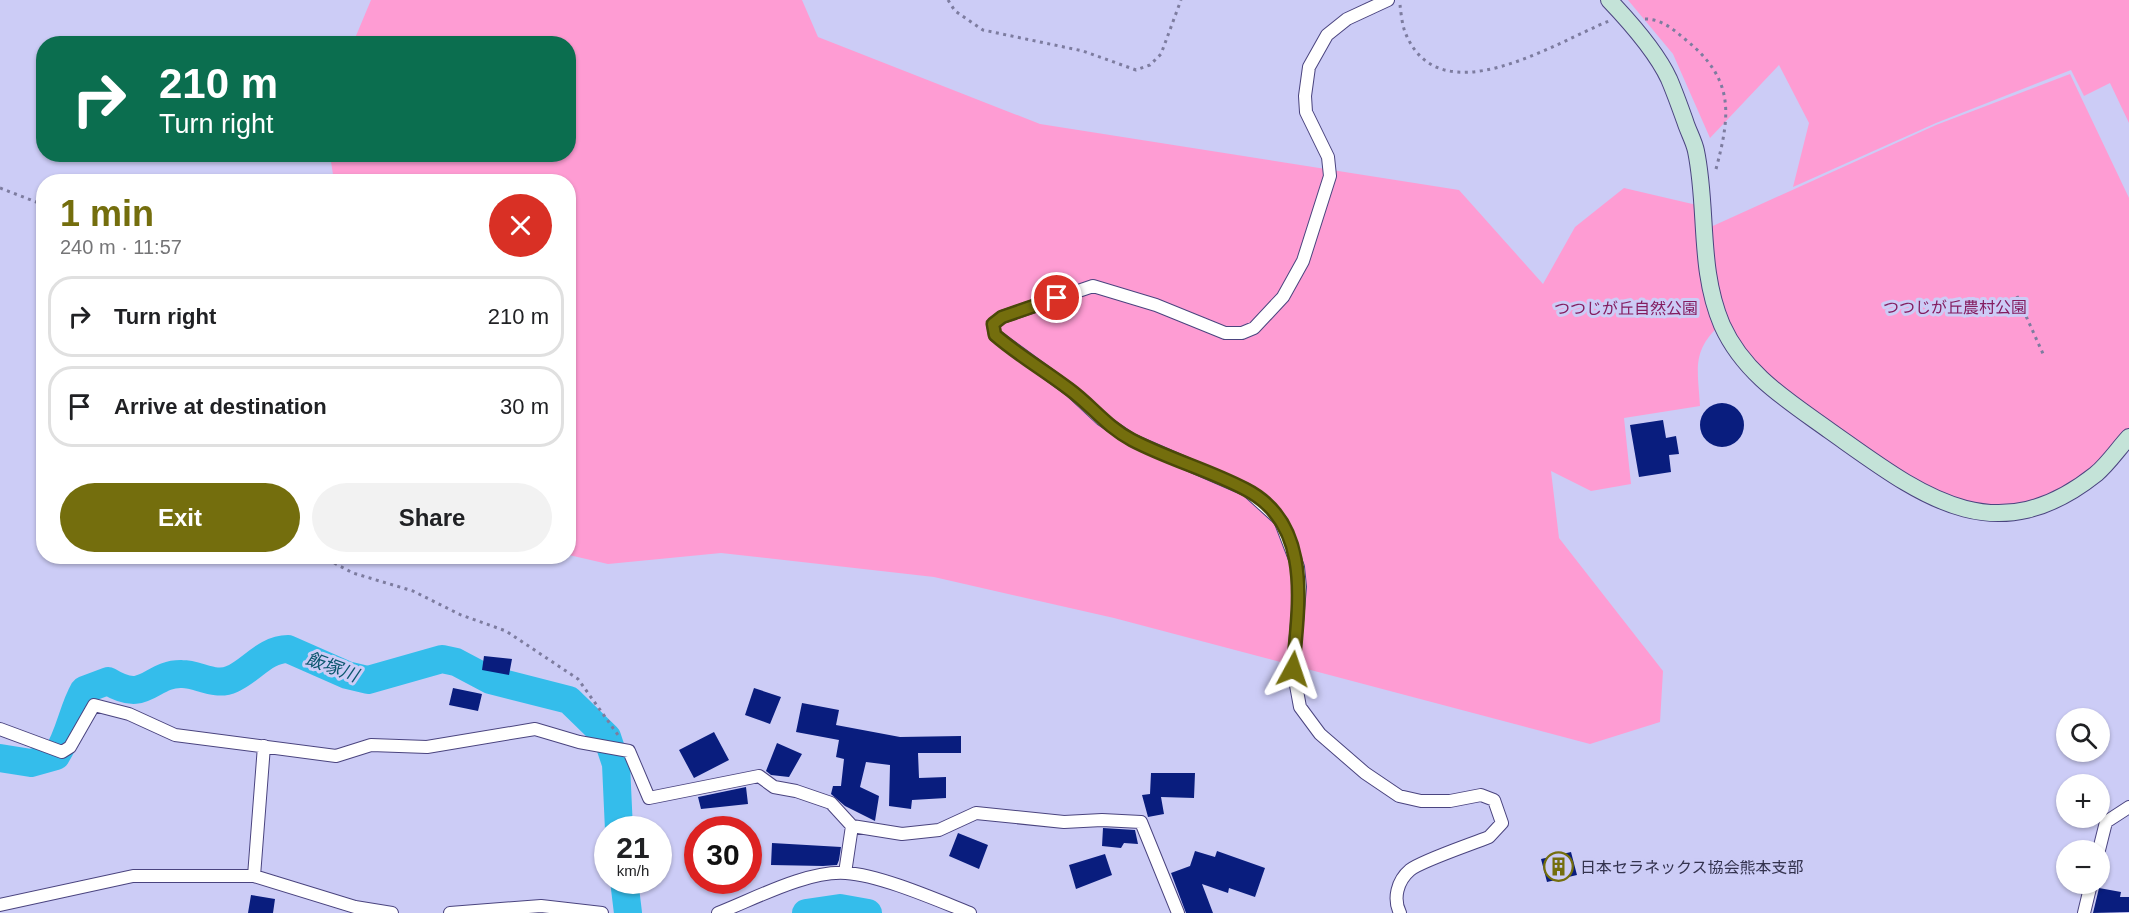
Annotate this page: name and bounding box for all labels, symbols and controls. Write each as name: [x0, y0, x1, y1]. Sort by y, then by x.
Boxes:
icon: right: [60, 60, 138, 138]
text: 210 m: [159, 60, 278, 107]
text: Turn right: [159, 109, 274, 139]
text: 1 min: [60, 193, 154, 234]
button: close: [489, 194, 552, 257]
text: 240 m · 11:57: [60, 236, 182, 258]
pin: [1031, 272, 1082, 323]
icon: arrive: [1040, 281, 1073, 314]
park label: つつじが丘農村公園: [1883, 299, 2027, 316]
icon: right: [63, 300, 96, 333]
park label: つつじが丘自然公園: [1554, 300, 1698, 317]
text: Turn right: [114, 304, 216, 329]
text: 210 m: [488, 304, 549, 329]
icon: arrive: [63, 390, 96, 423]
text: Arrive at destination: [114, 394, 327, 419]
text: 30 m: [500, 394, 549, 419]
button: Exit: [60, 483, 300, 552]
button: Share: [312, 483, 552, 552]
position arrow: [1261, 637, 1325, 701]
water label: 飯塚川: [303, 648, 363, 686]
map controls: [2056, 708, 2110, 894]
button: search: [2056, 708, 2110, 762]
button: +: [2056, 774, 2110, 828]
speed limit sign: 30: [684, 816, 762, 894]
text: 21: [616, 831, 650, 864]
button: −: [2056, 840, 2110, 894]
building icon: 日本セラネックス協会熊本支部: [1543, 851, 1575, 883]
place label: 日本セラネックス協会熊本支部: [1580, 859, 1804, 876]
text: km/h: [617, 862, 649, 879]

